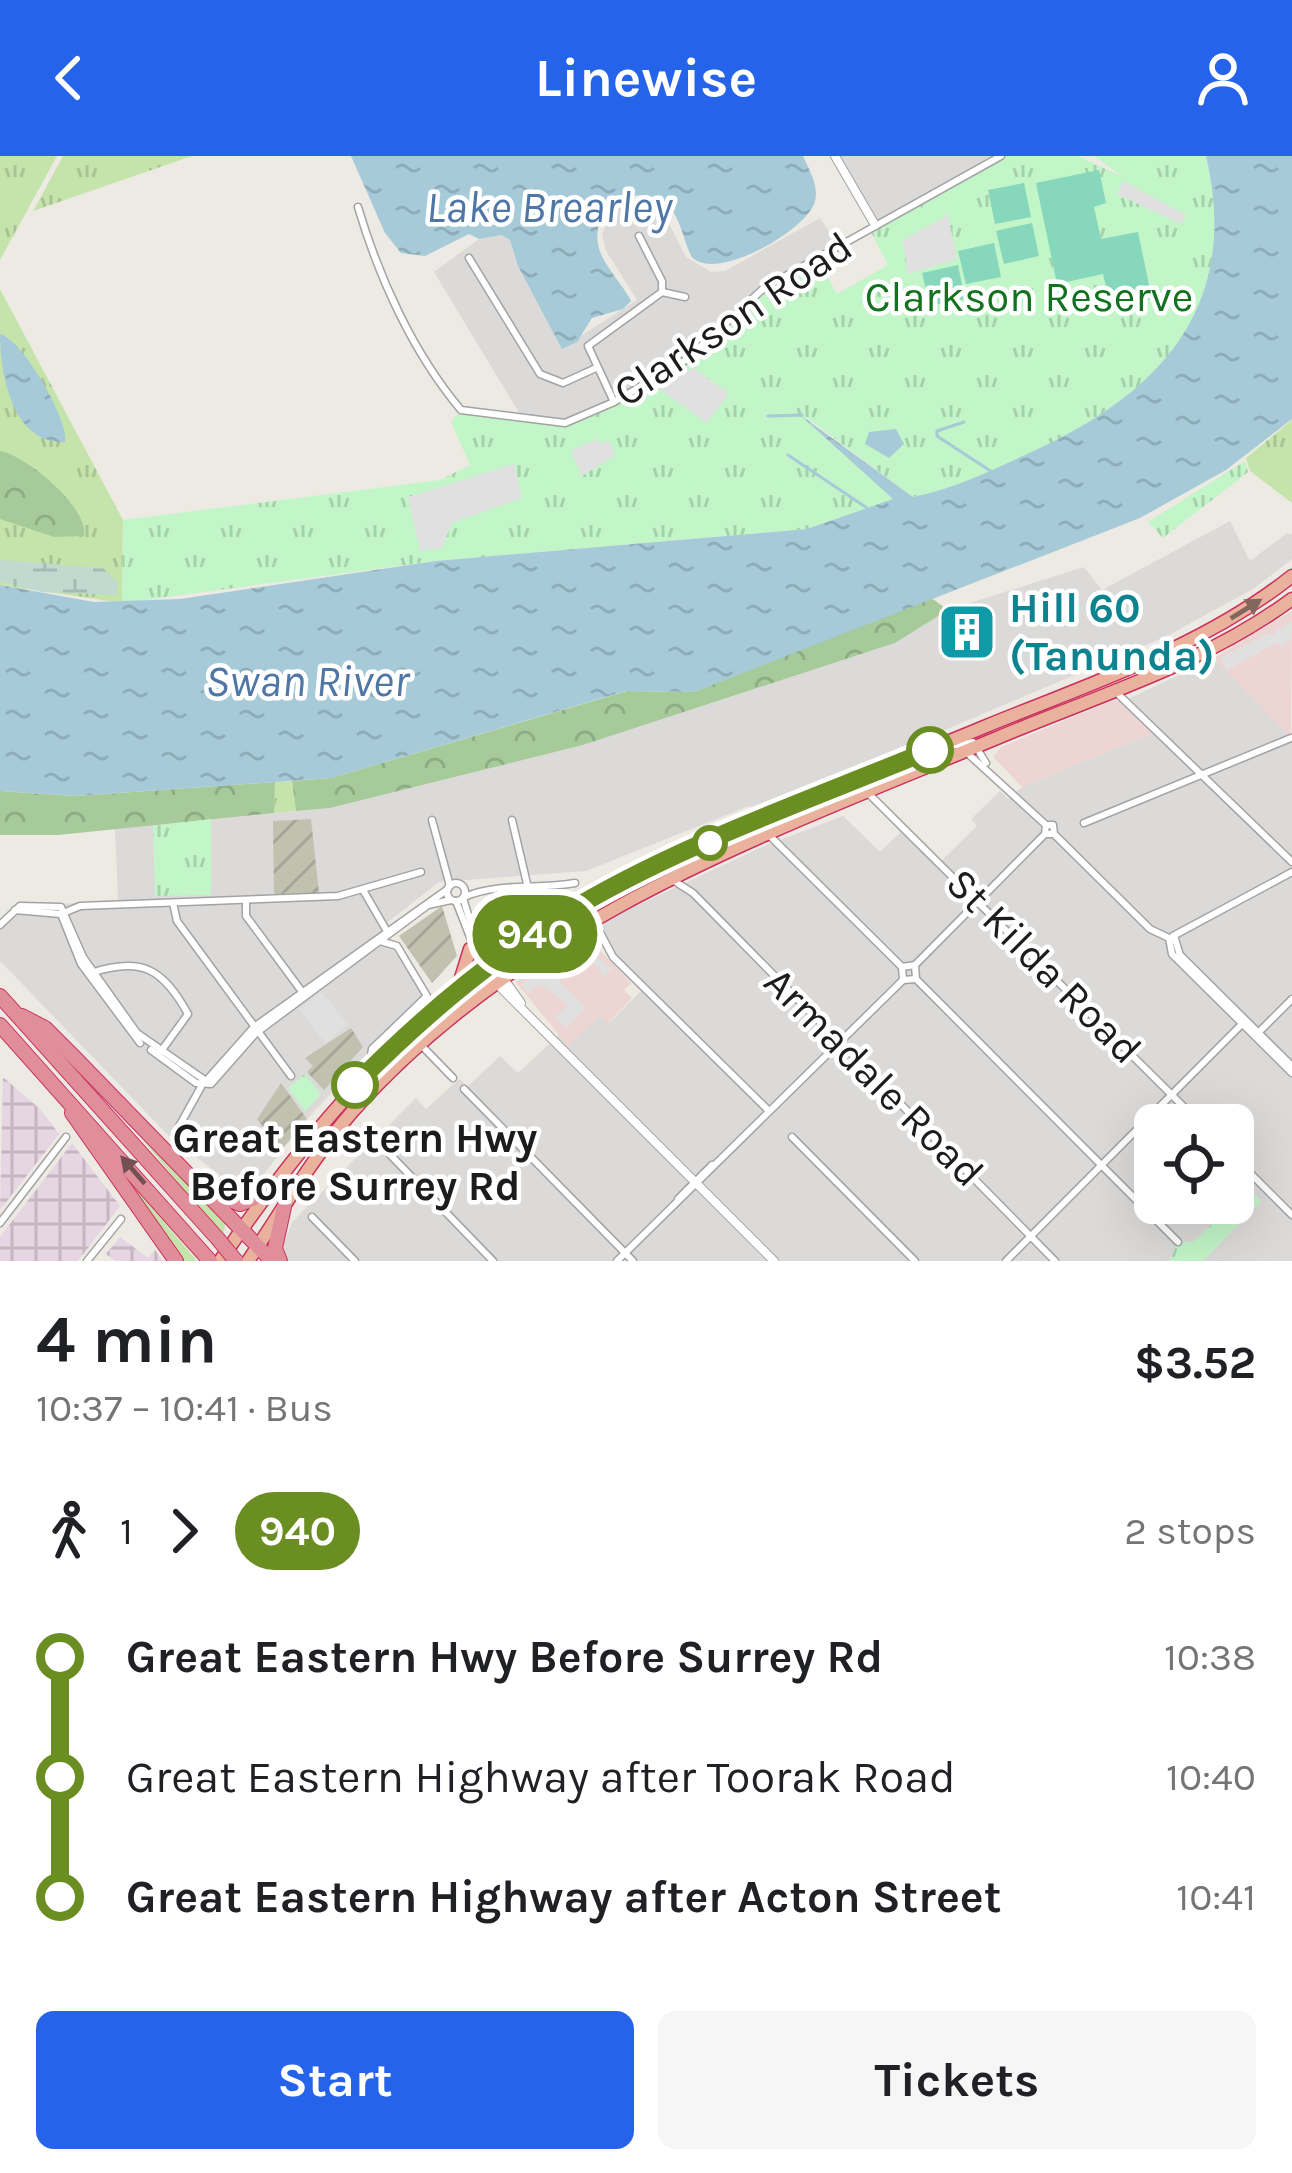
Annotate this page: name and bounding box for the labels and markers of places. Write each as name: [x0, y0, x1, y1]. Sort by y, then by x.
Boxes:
place label: Hill 60 (Tanunda): [1009, 583, 1214, 681]
building icon: Hill 60 (Tanunda): [936, 601, 998, 663]
unlabelled marker: [908, 728, 952, 772]
unlabelled marker: [694, 827, 726, 859]
marker: Great Eastern Hwy Before Surrey Rd: [333, 1063, 377, 1107]
place label: Great Eastern Hwy Before Surrey Rd: [172, 1113, 538, 1211]

